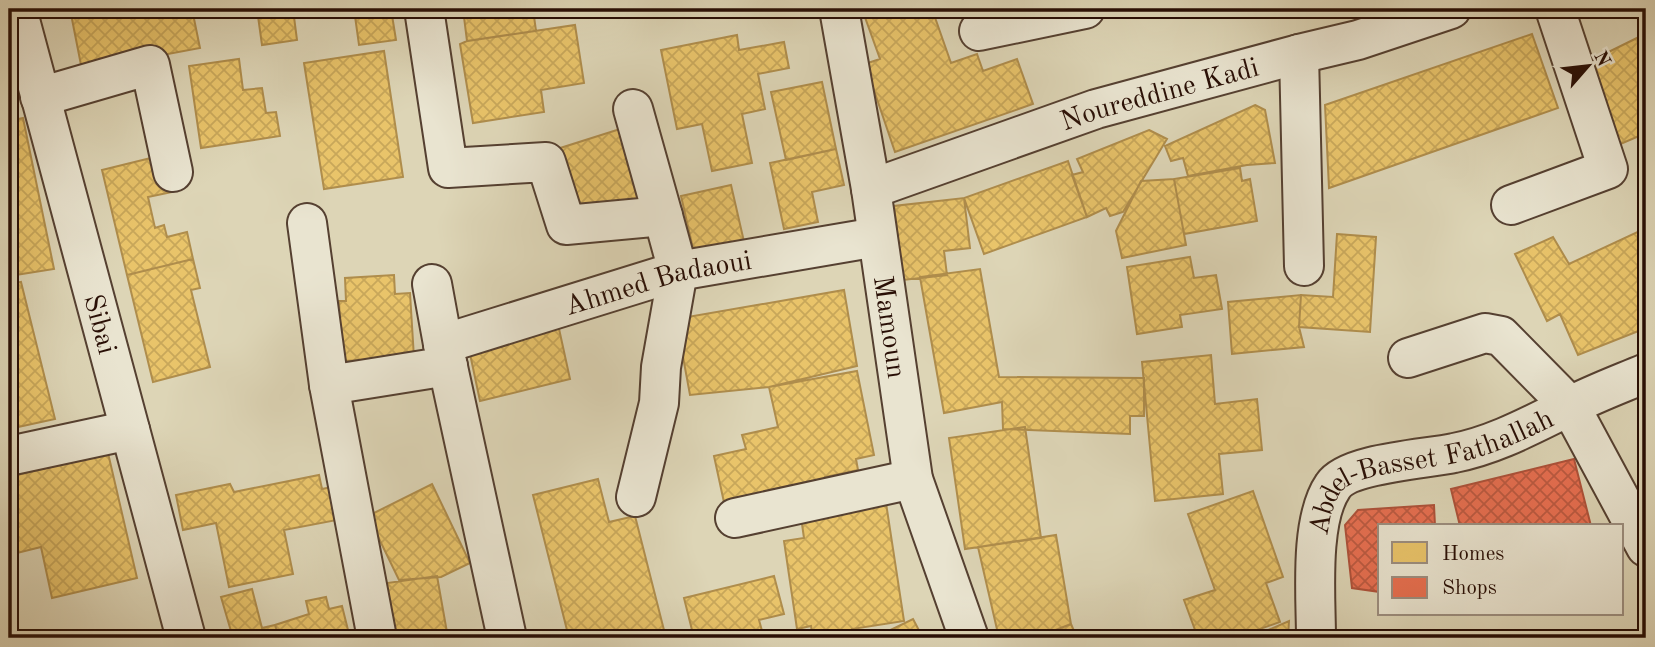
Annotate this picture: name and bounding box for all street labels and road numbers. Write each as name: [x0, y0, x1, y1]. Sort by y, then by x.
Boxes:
street label: Noureddine Kadi: [1057, 55, 1262, 137]
street label: Ahmed Badaoui: [562, 248, 754, 322]
street label: Mamoun: [867, 274, 909, 380]
street label: Sibai: [77, 292, 120, 358]
street label: Abdel-Basset Fathallah: [1306, 406, 1558, 538]

